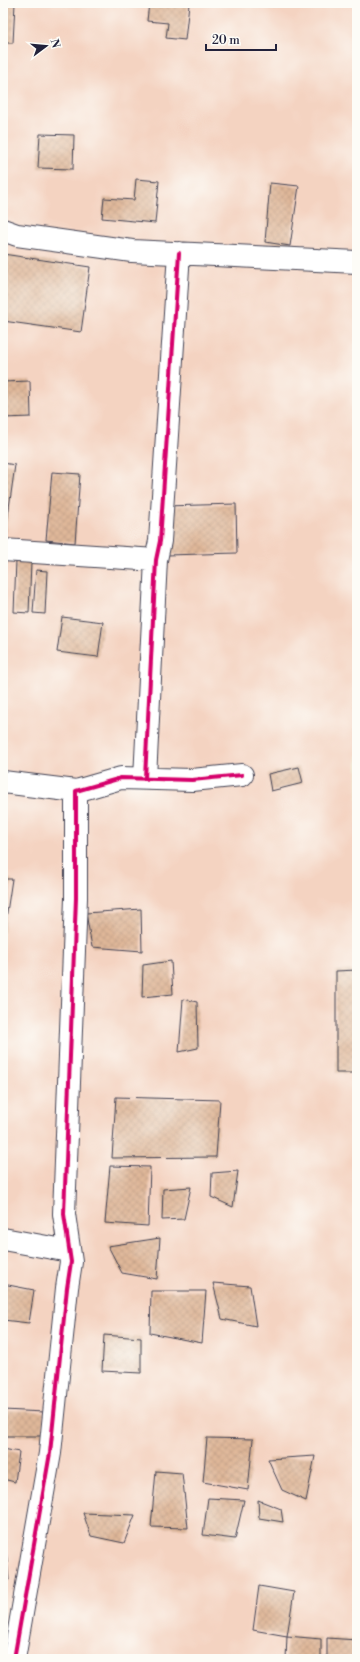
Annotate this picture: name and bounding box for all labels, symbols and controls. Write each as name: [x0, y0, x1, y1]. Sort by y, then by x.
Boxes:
north arrow: [26, 26, 66, 66]
scale bar: [206, 26, 276, 52]
text: 20 m: [212, 33, 240, 48]
text: N: [47, 37, 63, 50]

